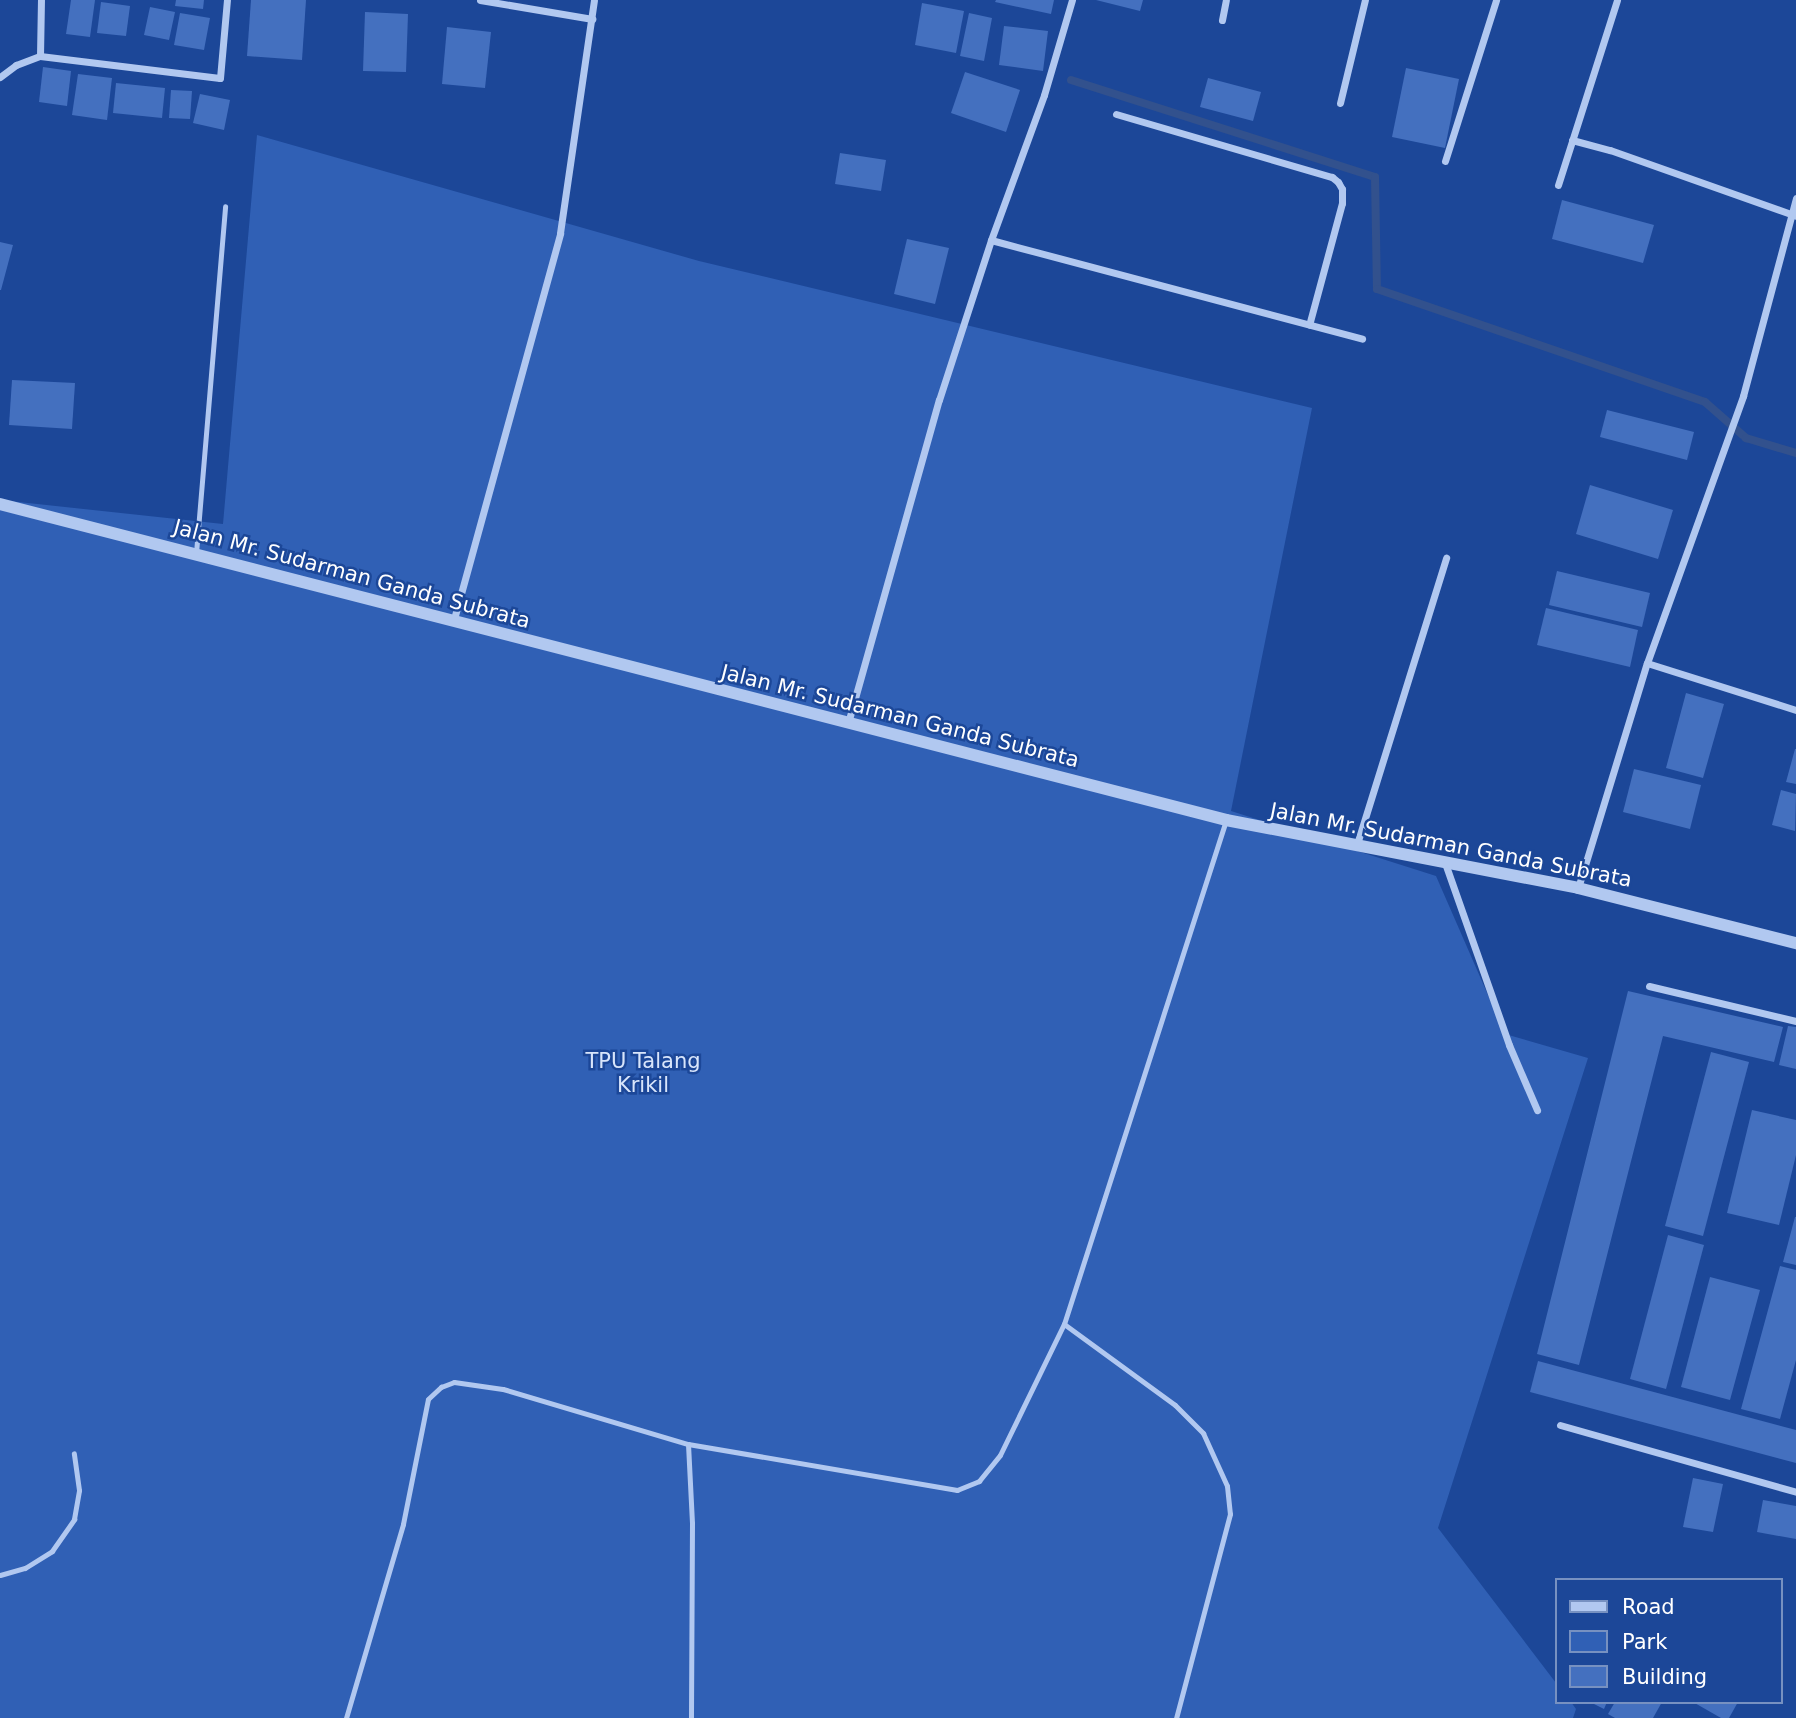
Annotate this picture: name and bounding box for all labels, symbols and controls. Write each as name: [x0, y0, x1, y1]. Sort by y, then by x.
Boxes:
street label: Jalan Mr. Sudarman Ganda Subrata: [171, 514, 533, 634]
street label: Jalan Mr. Sudarman Ganda Subrata: [718, 659, 1082, 773]
street label: Jalan Mr. Sudarman Ganda Subrata: [1268, 797, 1634, 893]
park label: TPU Talang Krikil: [585, 1048, 701, 1098]
legend: [1554, 1578, 1782, 1704]
text: Road: [1622, 1595, 1675, 1619]
text: Park: [1622, 1630, 1667, 1654]
text: Building: [1622, 1665, 1707, 1689]

